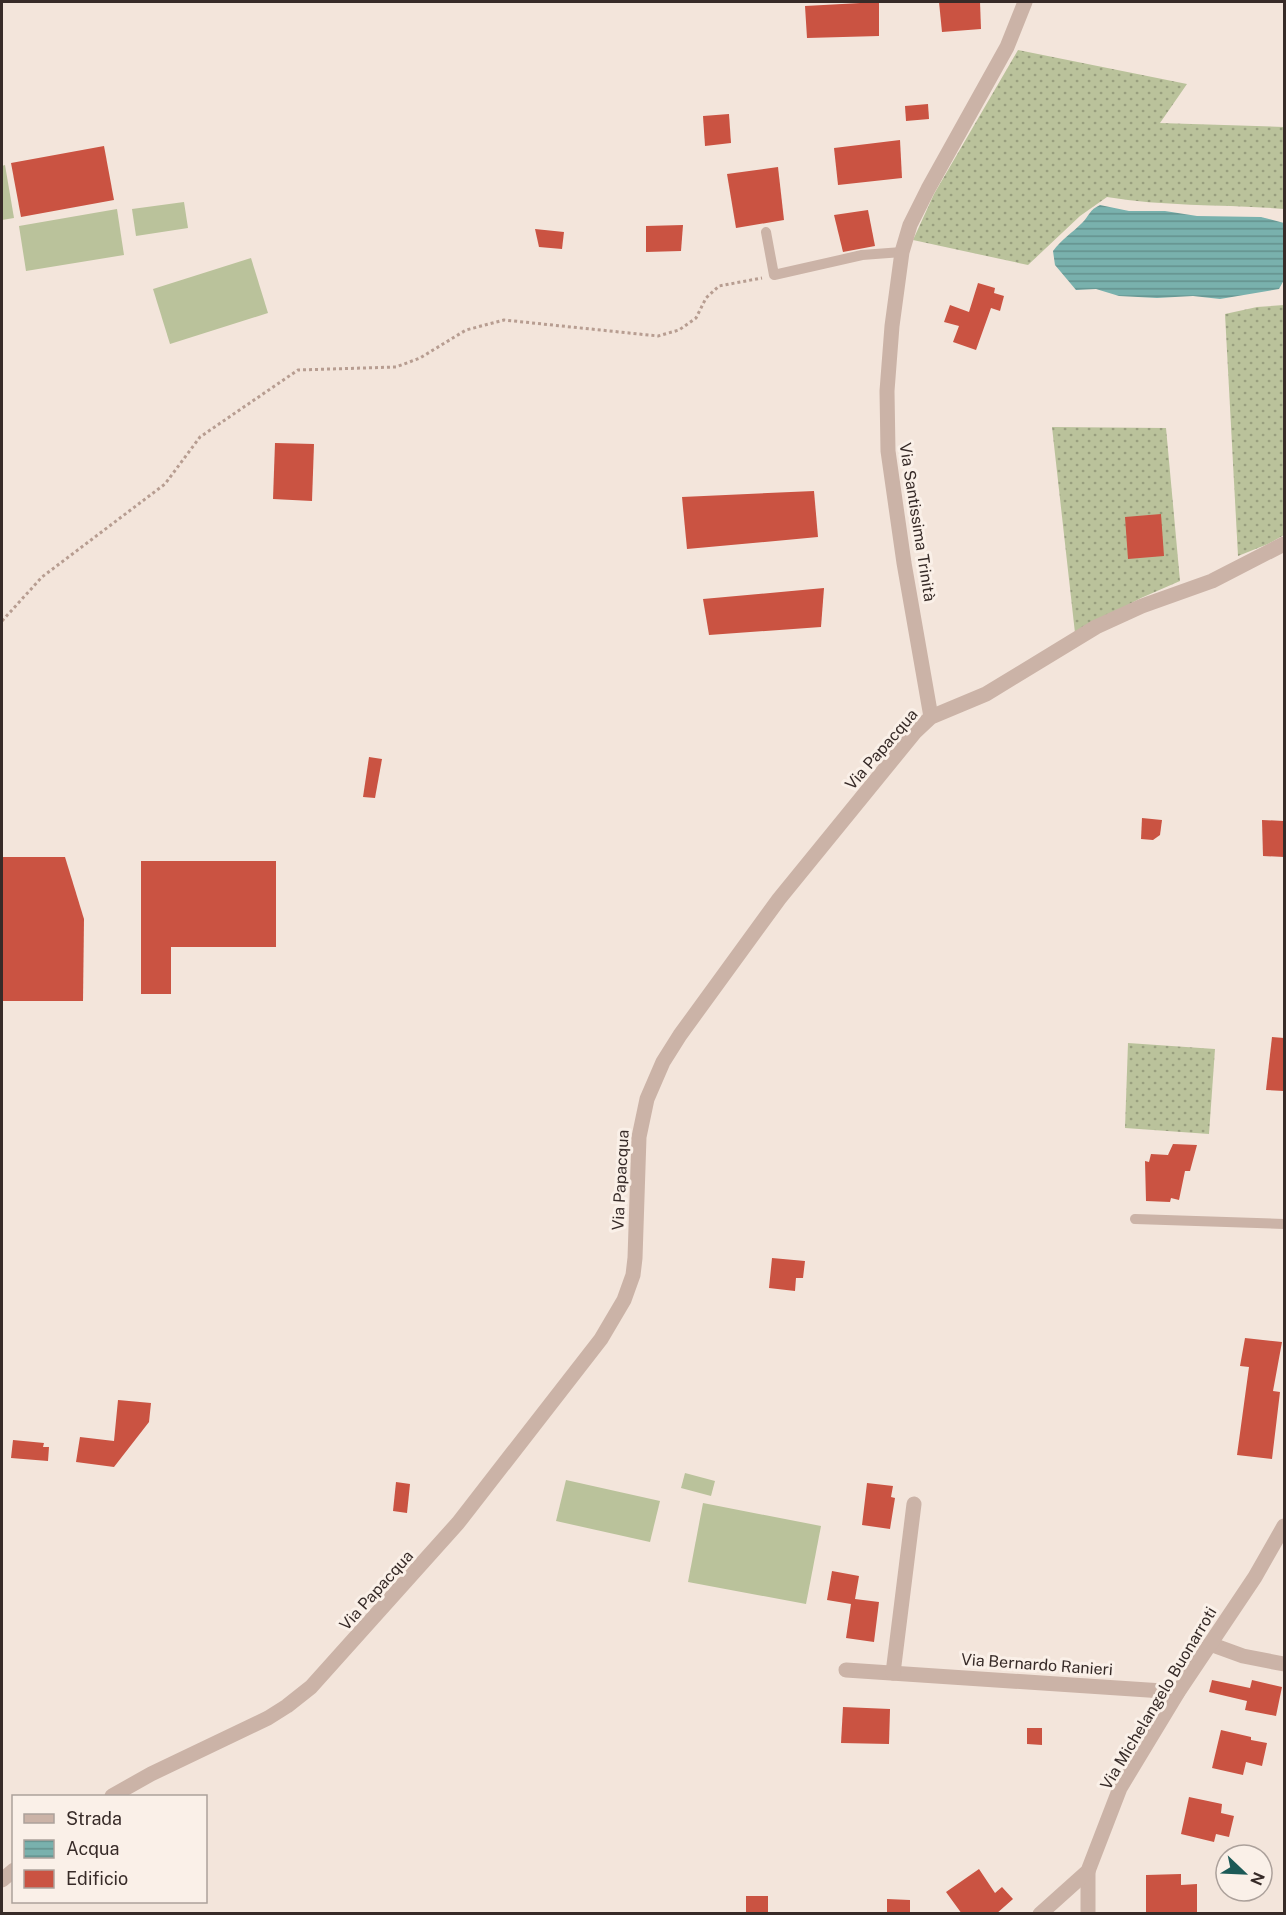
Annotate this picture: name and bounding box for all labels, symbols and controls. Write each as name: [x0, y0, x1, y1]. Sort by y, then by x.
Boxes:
street label: Via Santissima Trinità: [896, 441, 939, 603]
street label: Via Papacqua: [841, 705, 922, 794]
street label: Via Papacqua: [608, 1129, 633, 1231]
street label: Via Papacqua: [336, 1546, 417, 1634]
street label: Via Michelangelo Buonarroti: [1096, 1603, 1221, 1793]
street label: Via Bernardo Ranieri: [960, 1650, 1113, 1679]
legend: [12, 1795, 207, 1903]
text: Strada: [66, 1808, 122, 1829]
text: Acqua: [66, 1838, 119, 1859]
north arrow: [1214, 1843, 1274, 1903]
text: Edificio: [66, 1868, 128, 1889]
text: N: [1246, 1869, 1269, 1888]

